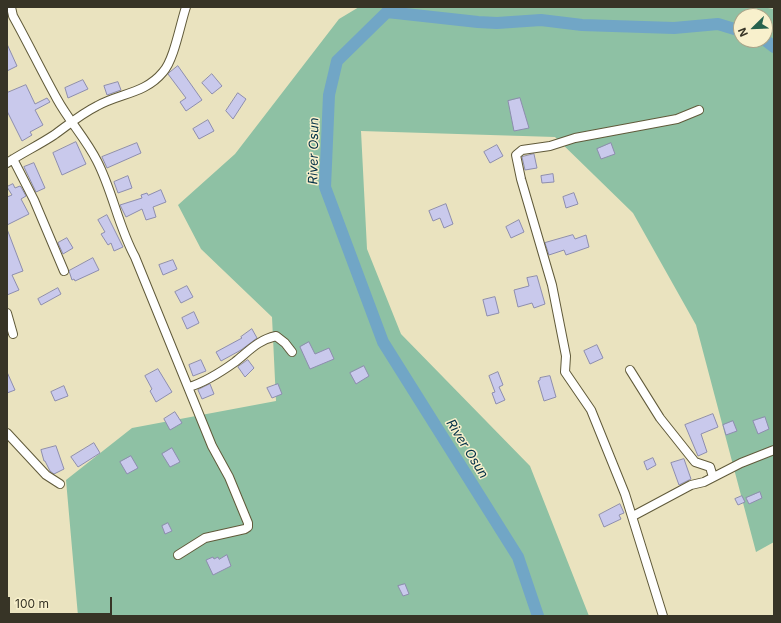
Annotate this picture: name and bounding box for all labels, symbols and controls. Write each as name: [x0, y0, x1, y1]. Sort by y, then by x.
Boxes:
north arrow: [733, 8, 773, 48]
text: N: [735, 26, 751, 39]
water label: River Osun: [306, 117, 322, 185]
water label: River Osun: [443, 417, 491, 481]
scale bar: [10, 589, 114, 615]
text: 100 m: [15, 596, 49, 611]

